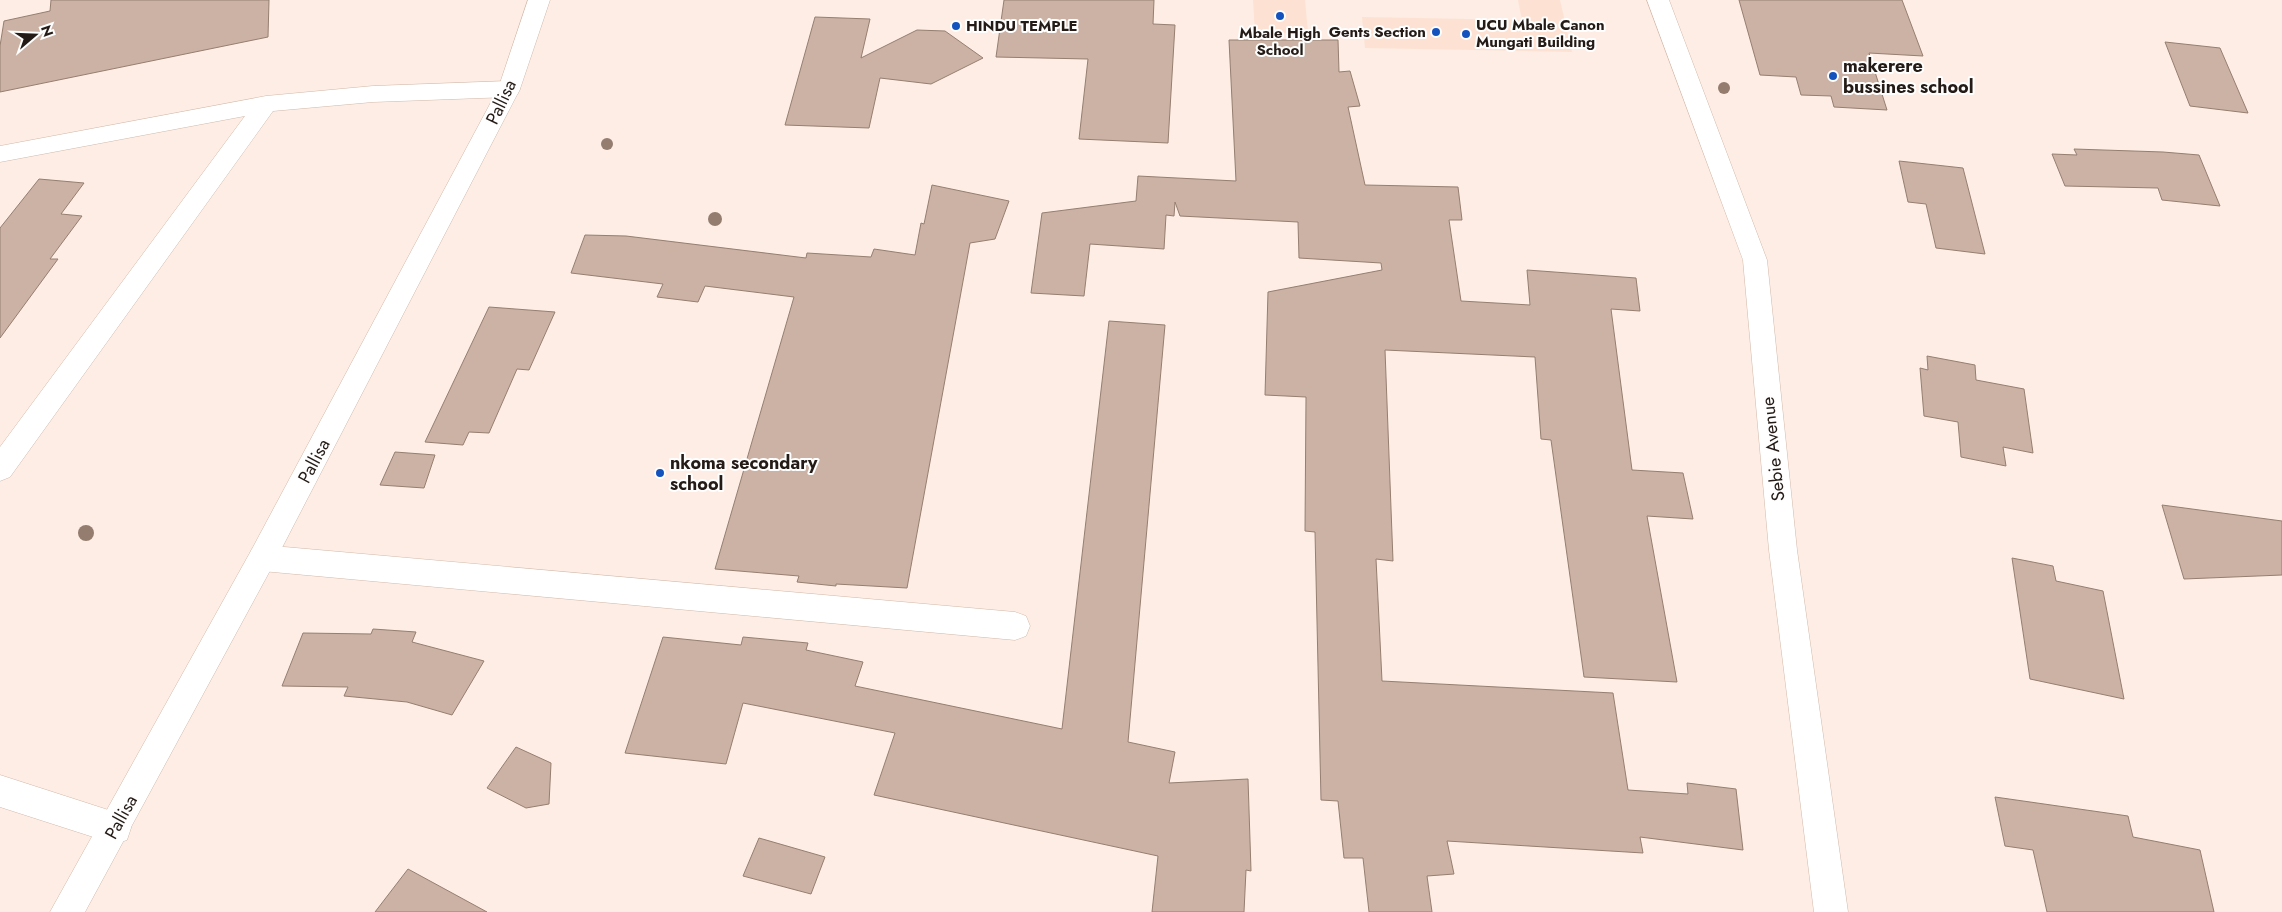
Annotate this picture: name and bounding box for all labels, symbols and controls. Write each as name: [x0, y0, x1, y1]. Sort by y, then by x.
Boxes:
north arrow: [10, 10, 60, 60]
marker: Mbale High School: [1274, 10, 1286, 22]
place label: UCU Mbale Canon Mungati Building: [1476, 14, 1605, 53]
place label: HINDU TEMPLE: [966, 15, 1078, 37]
marker: HINDU TEMPLE: [950, 20, 962, 32]
place label: Gents Section: [1329, 21, 1426, 43]
text: N: [36, 22, 59, 39]
place label: Mbale High School: [1239, 22, 1321, 61]
marker: Gents Section: [1430, 26, 1442, 38]
marker: UCU Mbale Canon Mungati Building: [1460, 28, 1472, 40]
place label: makerere bussines school: [1843, 53, 1974, 100]
marker: makerere bussines school: [1827, 70, 1839, 82]
street label: Pallisa: [479, 75, 523, 129]
street label: Sebie Avenue: [1755, 396, 1791, 502]
street label: Pallisa: [292, 434, 336, 488]
place label: nkoma secondary school: [670, 450, 818, 497]
marker: nkoma secondary school: [654, 467, 666, 479]
street label: Pallisa: [98, 790, 144, 844]

